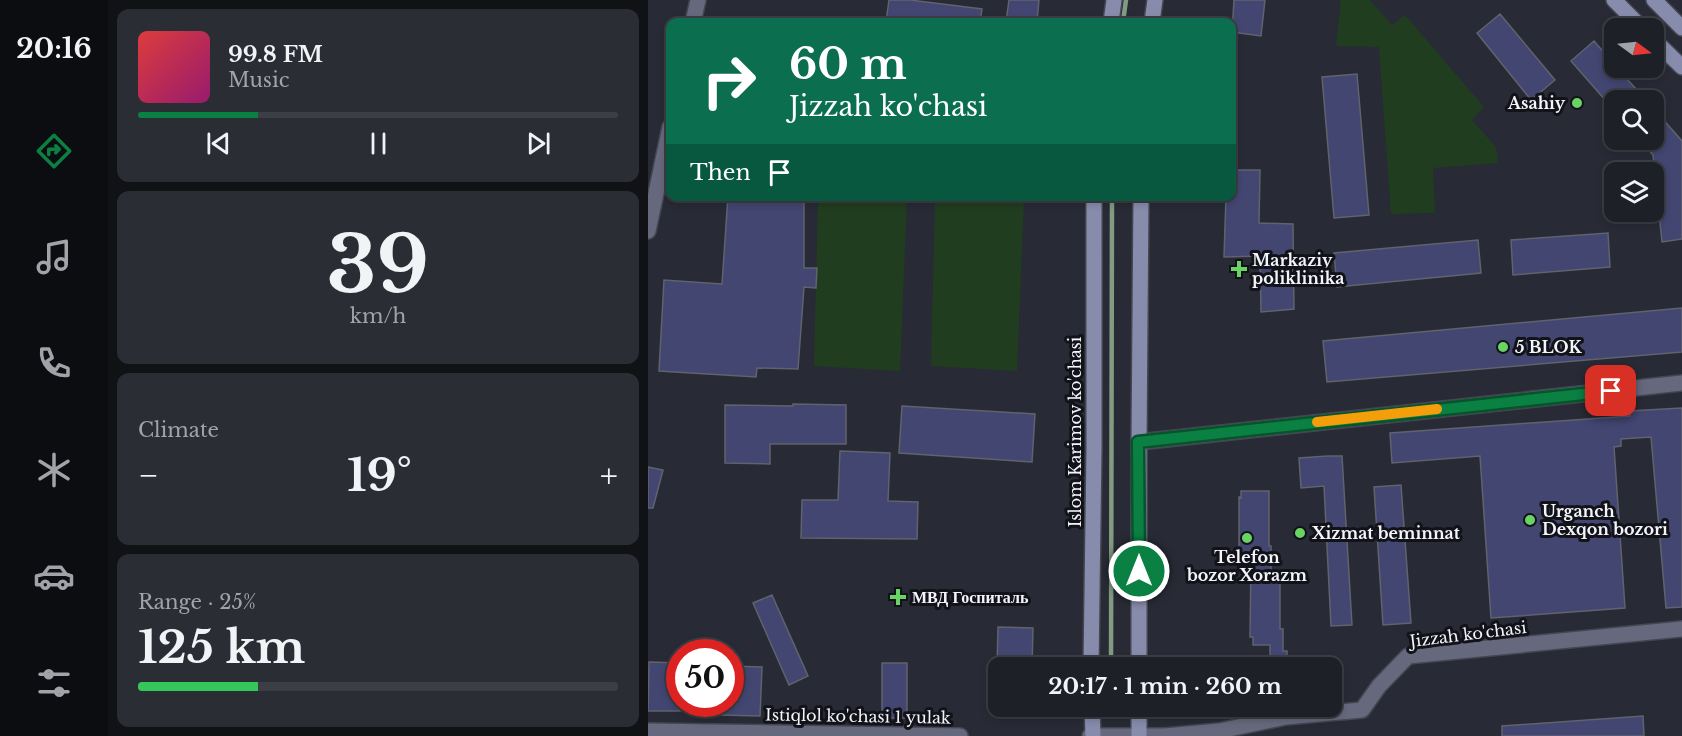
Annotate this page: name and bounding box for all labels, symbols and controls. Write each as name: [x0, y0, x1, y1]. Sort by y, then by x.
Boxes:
north arrow: [1604, 18, 1664, 78]
map controls: [1604, 18, 1664, 222]
text: 20:16: [16, 32, 92, 65]
text: 60 m: [789, 38, 907, 90]
text: 99.8 FM: [228, 41, 323, 68]
icon: right: [690, 42, 768, 120]
text: Music: [228, 68, 289, 92]
text: Jizzah ko'chasi: [789, 90, 987, 123]
button: search: [1604, 90, 1664, 150]
place label: Asahiy: [1507, 93, 1566, 113]
marker: Asahiy: [1570, 96, 1584, 110]
icon: previous: [202, 127, 235, 160]
icon: pause: [362, 127, 395, 160]
icon: next: [522, 127, 555, 160]
icon: directions: [33, 130, 75, 172]
icon: arrive: [763, 156, 796, 189]
text: Then: [690, 159, 751, 186]
button: layers: [1604, 162, 1664, 222]
text: 39: [327, 216, 429, 313]
icon: music: [33, 236, 75, 278]
place label: Markaziy poliklinika: [1252, 250, 1344, 288]
marker: Markaziy poliklinika: [1230, 260, 1248, 278]
text: km/h: [350, 304, 406, 328]
street label: Islom Karimov ko'chasi: [1065, 336, 1085, 527]
place label: 5 BLOK: [1515, 337, 1583, 357]
marker: 5 BLOK: [1496, 340, 1510, 354]
icon: phone: [33, 342, 75, 384]
pin: [1585, 365, 1636, 416]
icon: arrive: [1594, 374, 1627, 407]
text: Climate: [138, 418, 219, 442]
text: 19°: [347, 447, 412, 503]
icon: climate: [33, 449, 75, 491]
text: −: [138, 455, 159, 496]
text: +: [600, 455, 618, 496]
place label: Urganch Dexqon bozori: [1542, 501, 1668, 539]
marker: Urganch Dexqon bozori: [1523, 513, 1537, 527]
place label: Xizmat beminnat: [1311, 523, 1461, 543]
marker: Xizmat beminnat: [1293, 526, 1307, 540]
marker: Telefon bozor Xorazm: [1240, 531, 1254, 545]
position arrow: [1107, 539, 1171, 603]
place label: Telefon bozor Xorazm: [1186, 547, 1307, 585]
icon: car: [33, 555, 75, 597]
place label: МВД Госпиталь: [912, 587, 1029, 607]
marker: МВД Госпиталь: [889, 588, 907, 606]
text: Range · 25%: [138, 590, 256, 614]
street label: Jizzah ko'chasi: [1406, 617, 1528, 651]
text: 125 km: [138, 619, 305, 675]
speed limit sign: 50: [666, 639, 744, 717]
icon: filters: [33, 662, 75, 704]
text: 20:17 · 1 min · 260 m: [1048, 673, 1282, 700]
street label: Istiqlol ko'chasi 1 yulak: [765, 704, 951, 728]

